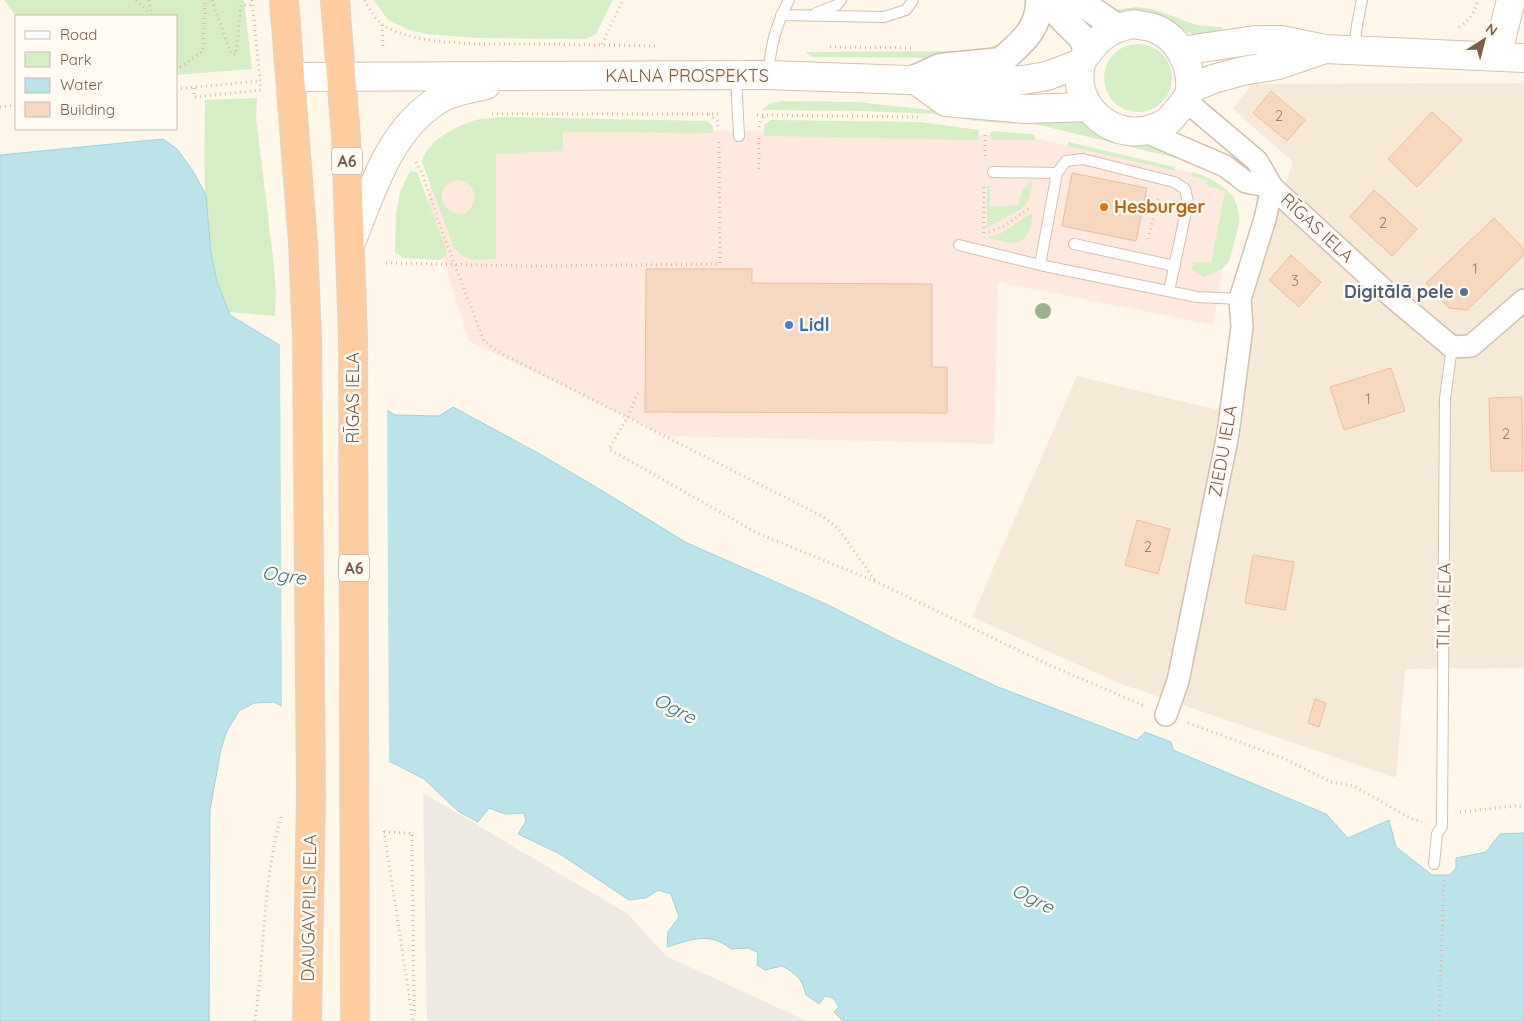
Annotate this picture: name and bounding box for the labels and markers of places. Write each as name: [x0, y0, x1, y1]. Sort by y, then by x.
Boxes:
place label: Hesburger: [1114, 195, 1205, 218]
marker: Hesburger: [1098, 201, 1110, 213]
place label: Digitālā pele: [1344, 280, 1454, 303]
marker: Digitālā pele: [1458, 286, 1470, 298]
place label: Lidl: [799, 313, 830, 336]
marker: Lidl: [783, 319, 795, 331]

